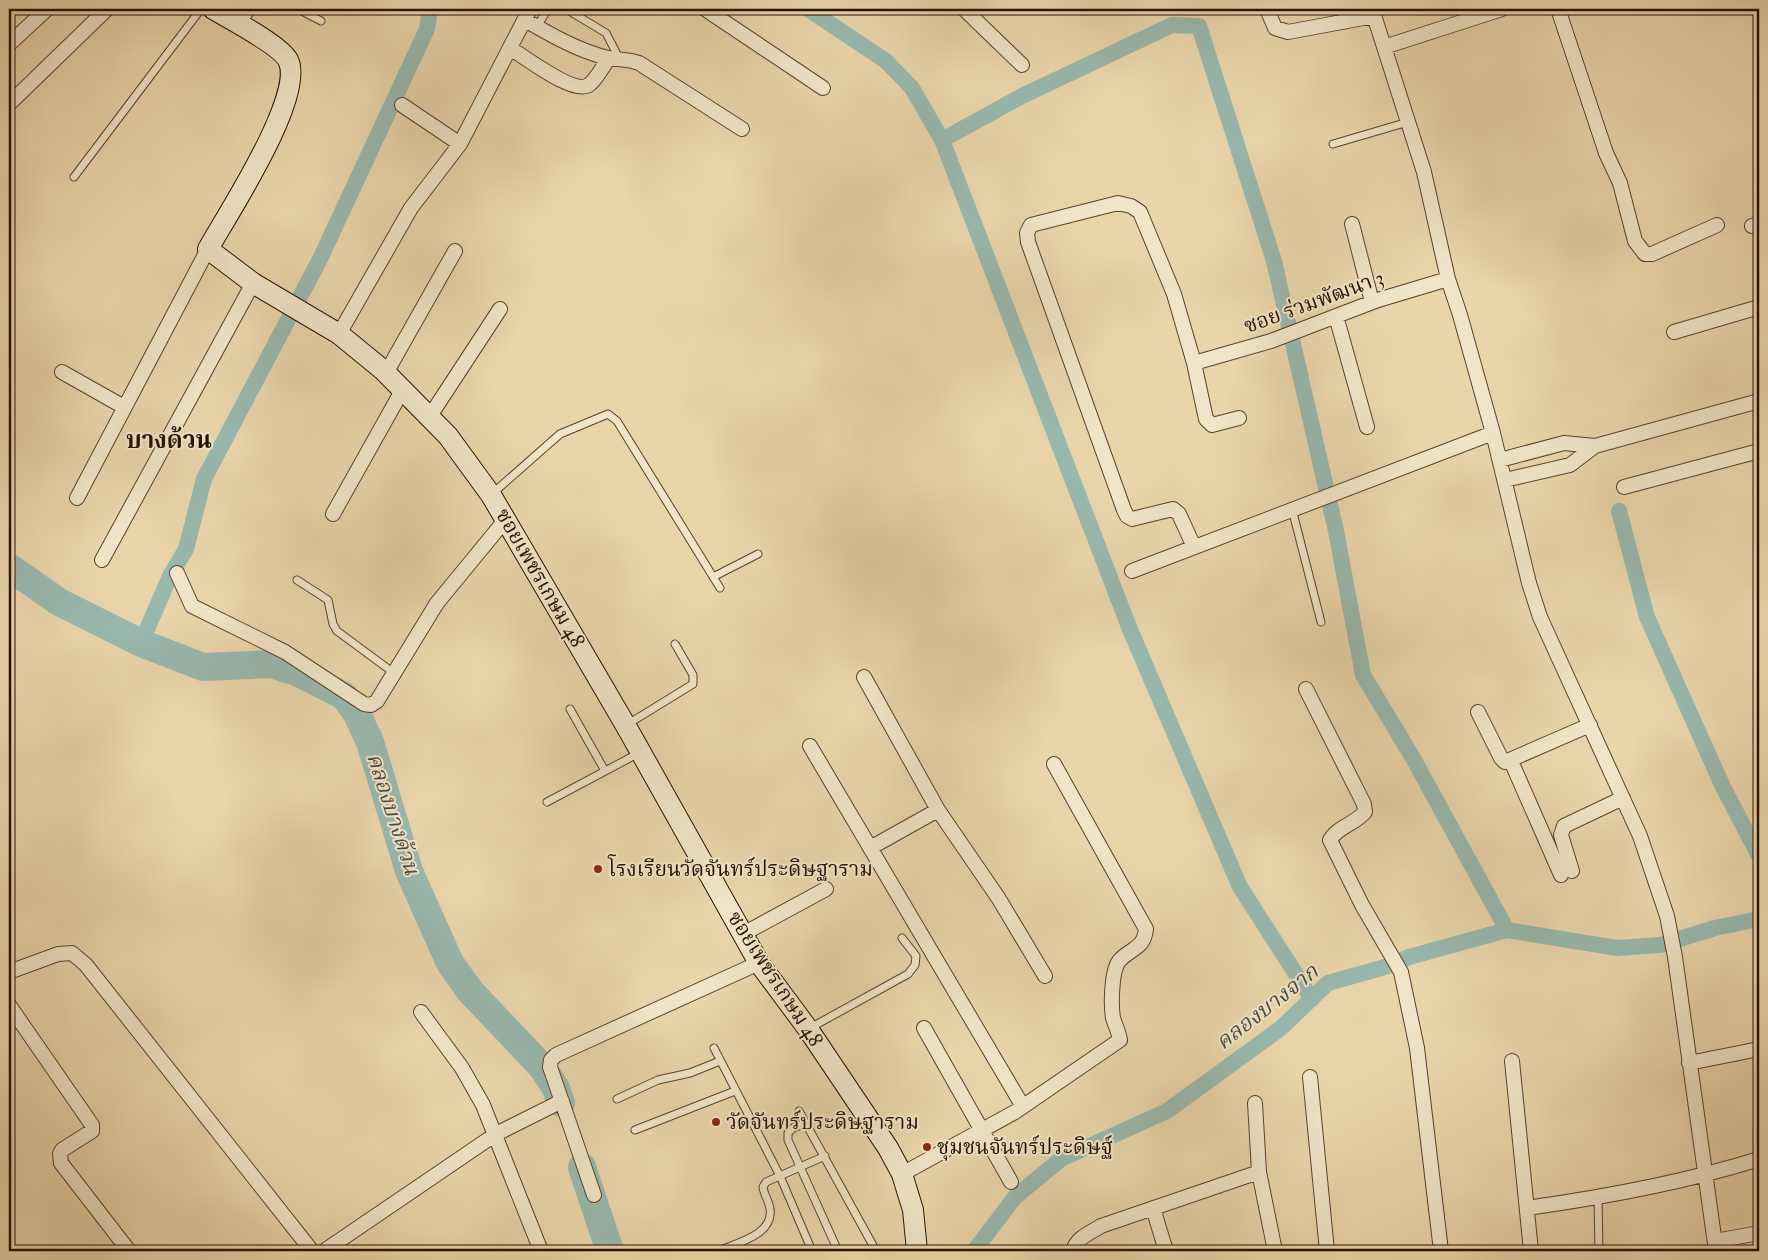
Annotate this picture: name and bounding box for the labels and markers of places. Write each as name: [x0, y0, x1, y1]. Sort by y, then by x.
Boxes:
place label: โรงเรียนวัดจันทร์ประดิษฐาราม: [607, 854, 873, 883]
marker: โรงเรียนวัดจันทร์ประดิษฐาราม: [592, 863, 604, 875]
place label: วัดจันทร์ประดิษฐาราม: [726, 1109, 919, 1136]
marker: วัดจันทร์ประดิษฐาราม: [710, 1116, 722, 1128]
place label: ชุมชนจันทร์ประดิษฐ์: [937, 1134, 1113, 1161]
marker: ชุมชนจันทร์ประดิษฐ์: [921, 1141, 933, 1153]

